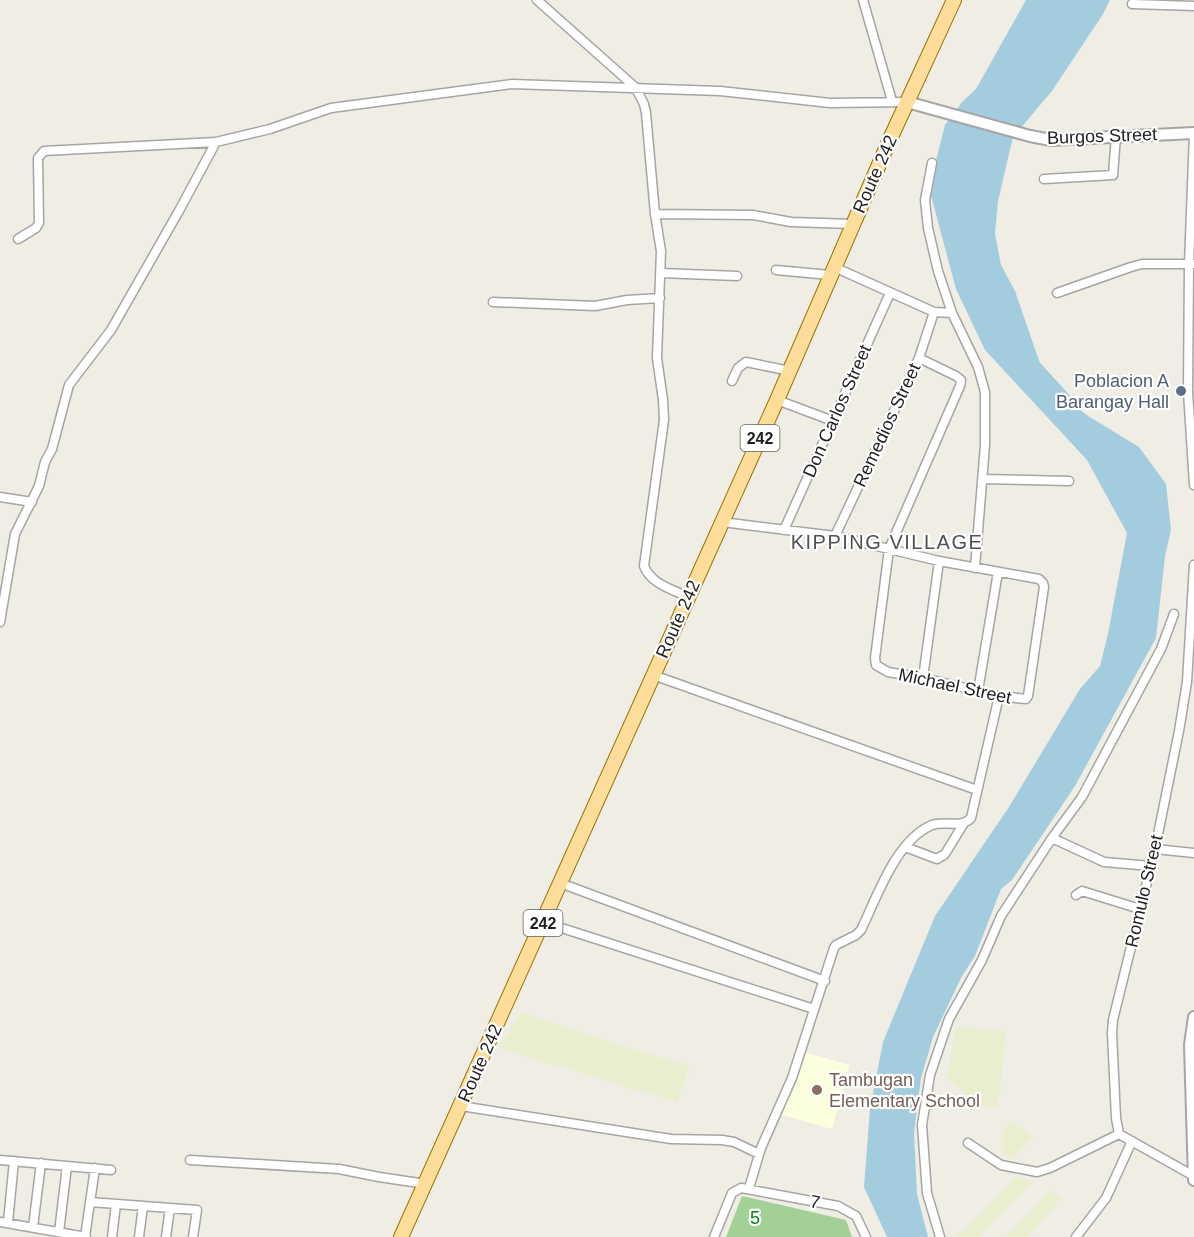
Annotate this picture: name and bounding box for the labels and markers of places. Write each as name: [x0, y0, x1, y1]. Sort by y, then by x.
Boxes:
place label: Poblacion A Barangay Hall: [1056, 371, 1169, 412]
marker: Poblacion A Barangay Hall: [1174, 384, 1188, 398]
place label: Tambugan Elementary School: [829, 1070, 980, 1111]
marker: Tambugan Elementary School: [810, 1083, 824, 1097]

